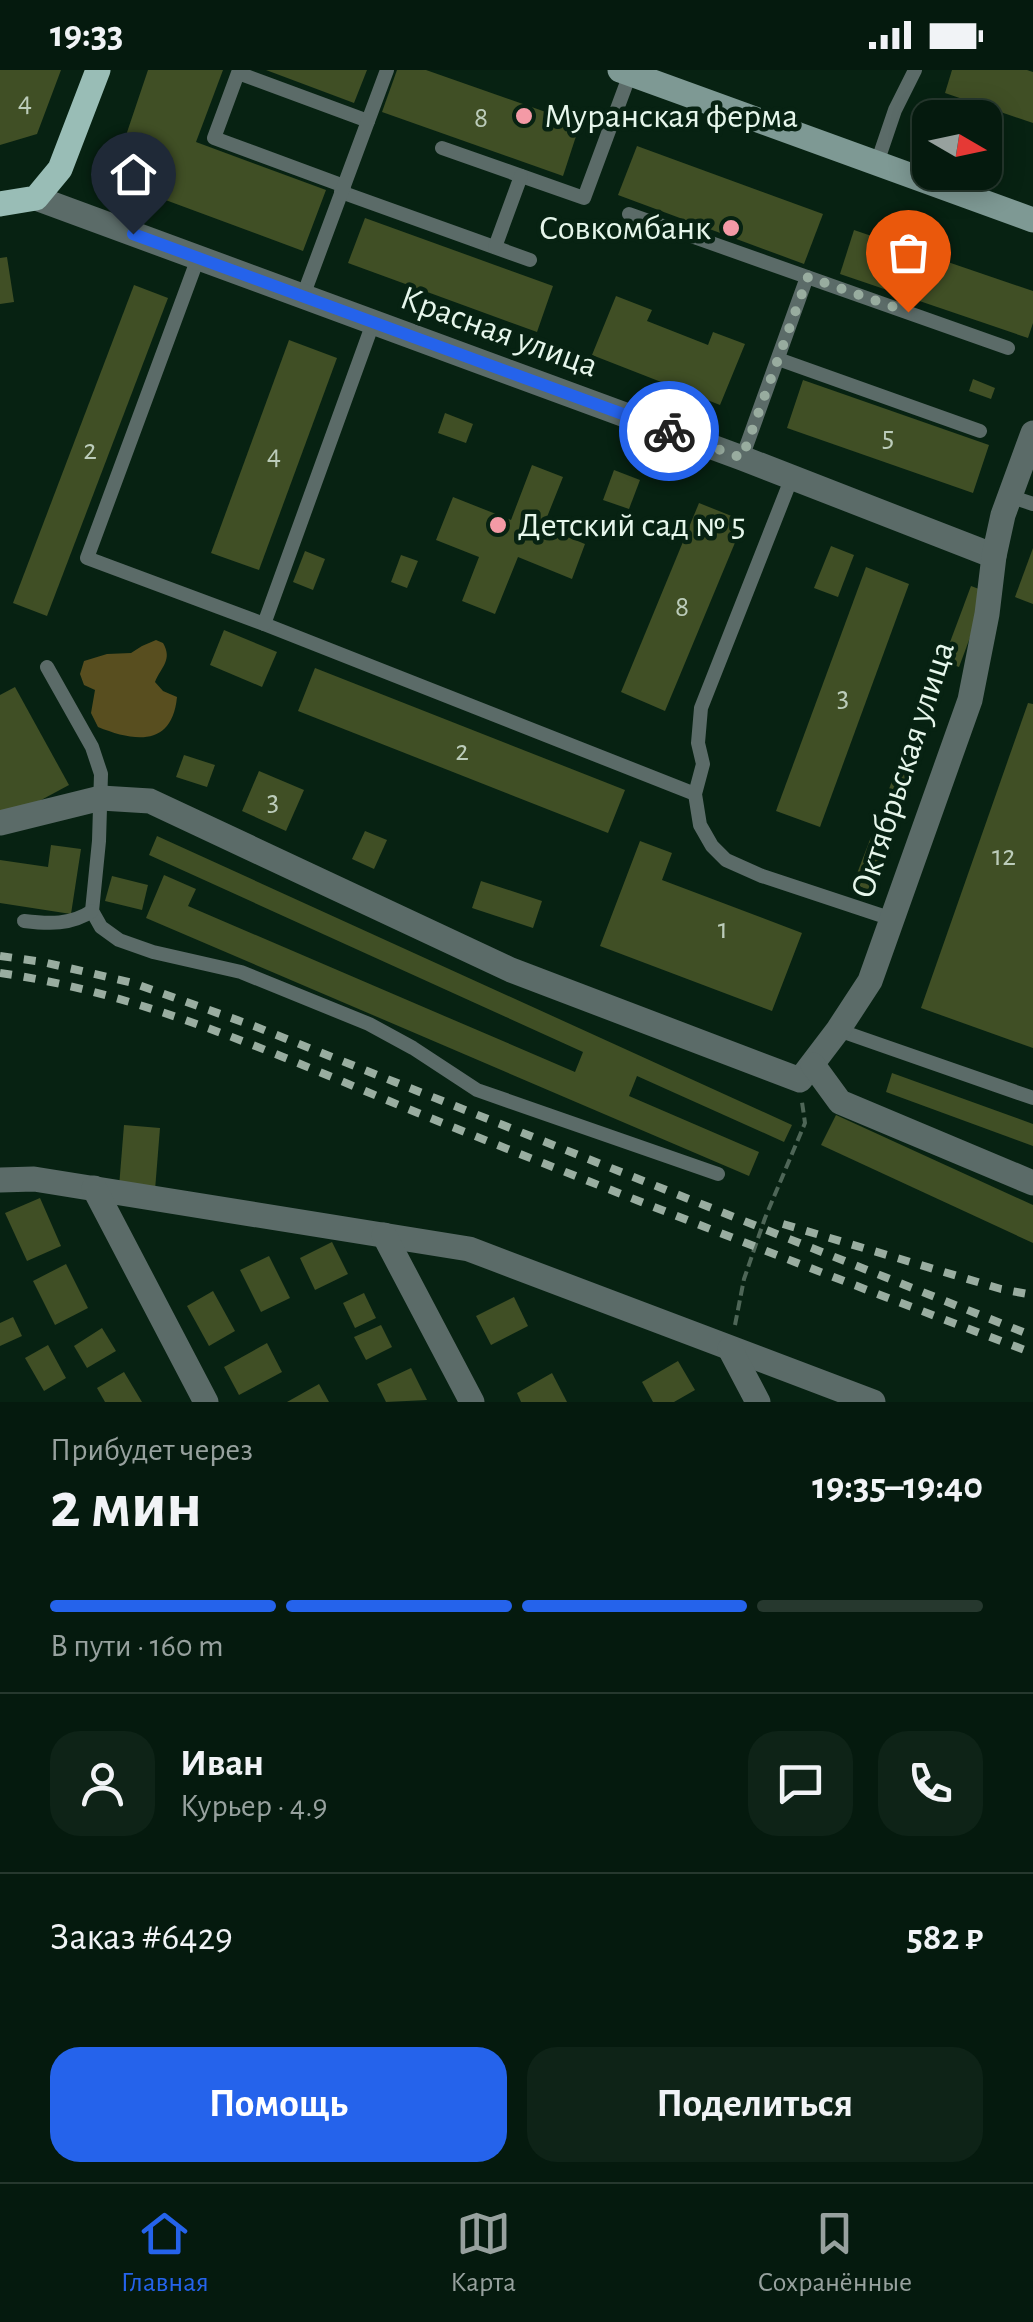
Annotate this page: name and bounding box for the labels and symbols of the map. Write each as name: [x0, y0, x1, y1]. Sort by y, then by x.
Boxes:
house number: 4: [18, 87, 32, 117]
place label: Муранская ферма: [544, 99, 798, 134]
north arrow: [912, 100, 1002, 190]
house number: 8: [474, 103, 488, 133]
marker: Муранская ферма: [513, 105, 535, 127]
pin: [91, 132, 176, 235]
pin: [866, 210, 951, 313]
place label: Совкомбанк: [539, 211, 711, 246]
marker: Совкомбанк: [720, 217, 742, 239]
street label: Красная улица: [396, 280, 602, 384]
courier: [619, 381, 719, 481]
house number: 5: [882, 422, 894, 452]
house number: 2: [83, 435, 97, 465]
house number: 4: [267, 440, 281, 470]
place label: Детский сад № 5: [518, 508, 746, 543]
marker: Детский сад № 5: [487, 514, 509, 536]
house number: 8: [675, 592, 689, 622]
street label: Октябрьская улица: [845, 637, 961, 903]
house number: 3: [837, 682, 849, 712]
house number: 2: [455, 736, 469, 766]
house number: 3: [267, 786, 279, 816]
house number: 12: [992, 841, 1016, 871]
house number: 1: [718, 914, 728, 944]

